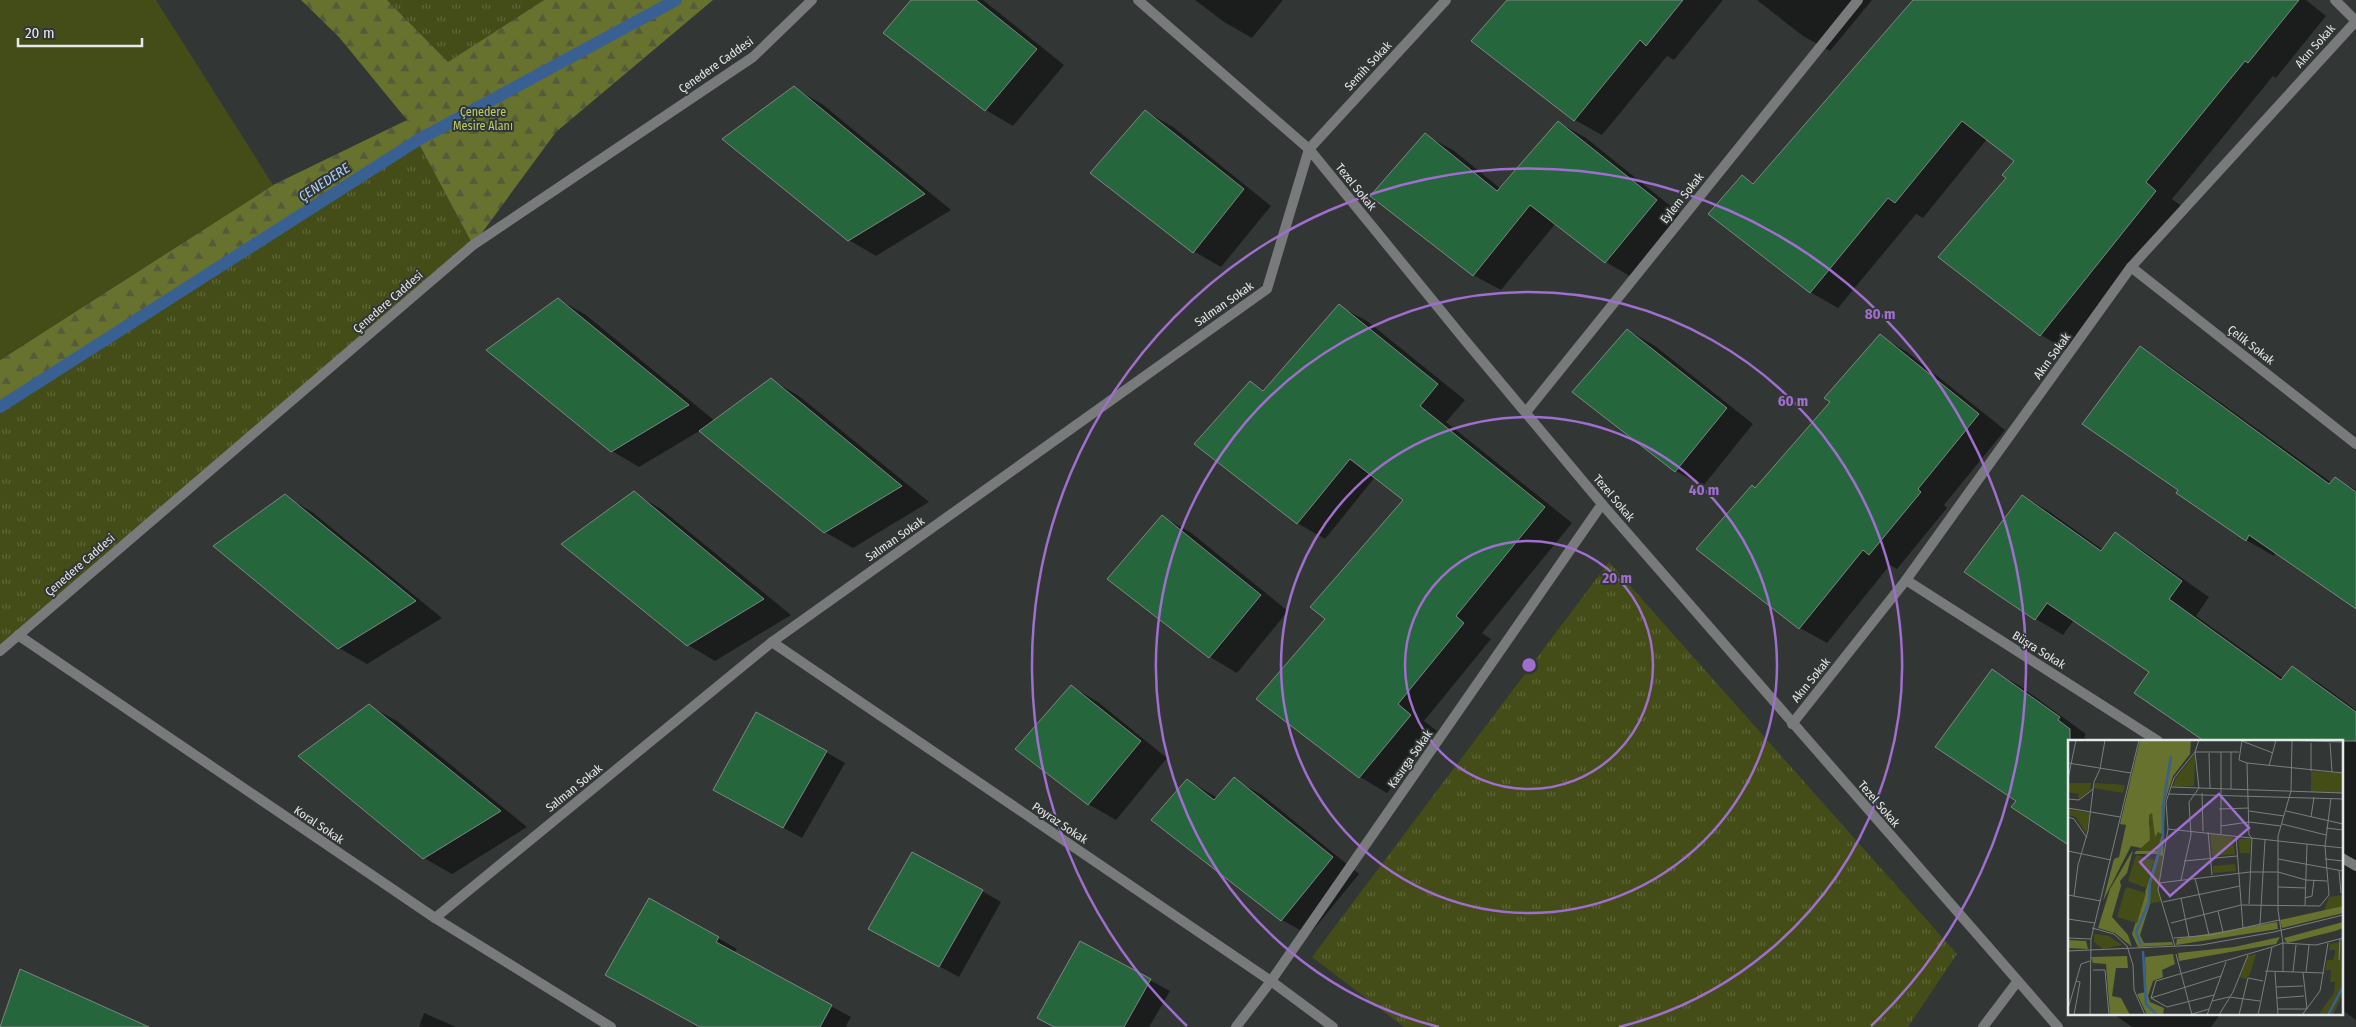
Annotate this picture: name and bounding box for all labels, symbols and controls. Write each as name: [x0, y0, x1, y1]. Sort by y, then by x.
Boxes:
scale bar: [18, 15, 141, 47]
street label: Akın Sokak: [2292, 21, 2338, 70]
text: 20 m: [25, 24, 55, 42]
street label: Çenedere Caddesi: [676, 34, 756, 96]
street label: Semih Sokak: [1342, 38, 1395, 94]
park label: Çenedere Mesire Alanı: [453, 105, 513, 133]
water label: ÇENEDERE: [295, 159, 354, 205]
street label: Tezel Sokak: [1333, 161, 1379, 214]
street label: Eylem Sokak: [1657, 170, 1707, 226]
street label: Çenedere Caddesi: [350, 268, 426, 336]
street label: Salman Sokak: [1192, 278, 1256, 329]
text: 80 m: [1865, 305, 1895, 323]
street label: Çelik Sokak: [2225, 322, 2278, 368]
street label: Akın Sokak: [2031, 330, 2074, 382]
text: 60 m: [1778, 392, 1808, 410]
street label: Tezel Sokak: [1590, 472, 1638, 524]
text: 40 m: [1689, 481, 1719, 499]
street label: Salman Sokak: [863, 513, 927, 564]
street label: Çenedere Caddesi: [42, 531, 118, 599]
text: 20 m: [1601, 569, 1632, 587]
street label: Büşra Sokak: [2010, 628, 2068, 672]
street label: Akın Sokak: [1789, 655, 1833, 705]
centre of rings: [1520, 656, 1538, 674]
street label: Kasırga Sokak: [1385, 727, 1435, 791]
inset map: [2068, 740, 2344, 1014]
street label: Salman Sokak: [543, 761, 605, 815]
street label: Tezel Sokak: [1855, 778, 1903, 830]
street label: Poyraz Sokak: [1030, 799, 1091, 847]
street label: Koral Sokak: [291, 803, 347, 847]

